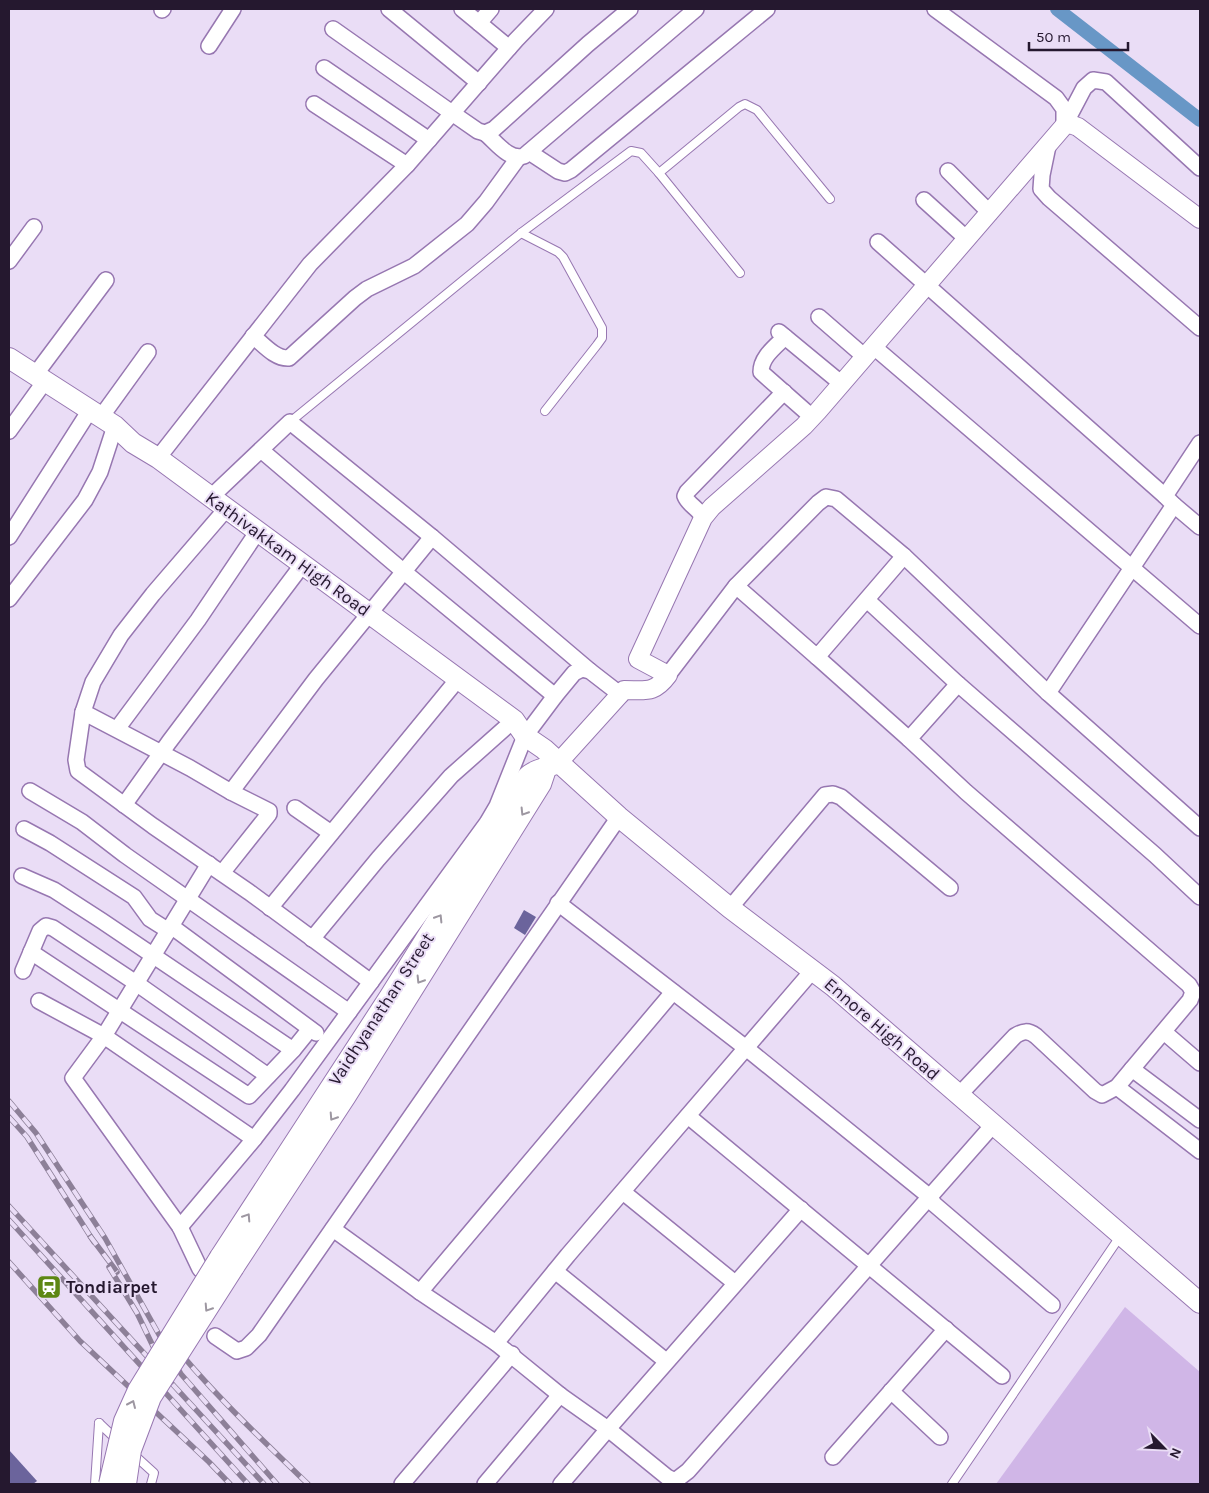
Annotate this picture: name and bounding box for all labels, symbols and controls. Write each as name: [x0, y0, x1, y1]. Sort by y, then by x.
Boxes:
scale bar: [1029, 20, 1128, 52]
text: 50 m: [1036, 28, 1071, 46]
street label: Kathivakkam High Road: [201, 487, 375, 621]
one-way arrow: [521, 806, 530, 815]
one-way arrow: [433, 915, 443, 924]
street label: Vaidhyanathan Street: [323, 928, 439, 1089]
street label: Ennore High Road: [820, 973, 944, 1085]
one-way arrow: [416, 974, 426, 983]
one-way arrow: [330, 1111, 339, 1121]
one-way arrow: [241, 1213, 250, 1222]
station icon: Tondiarpet: [36, 1274, 62, 1300]
place label: Tondiarpet: [66, 1276, 158, 1298]
one-way arrow: [205, 1302, 214, 1311]
one-way arrow: [125, 1400, 136, 1409]
north arrow: [1139, 1423, 1189, 1473]
text: N: [1166, 1445, 1185, 1461]

